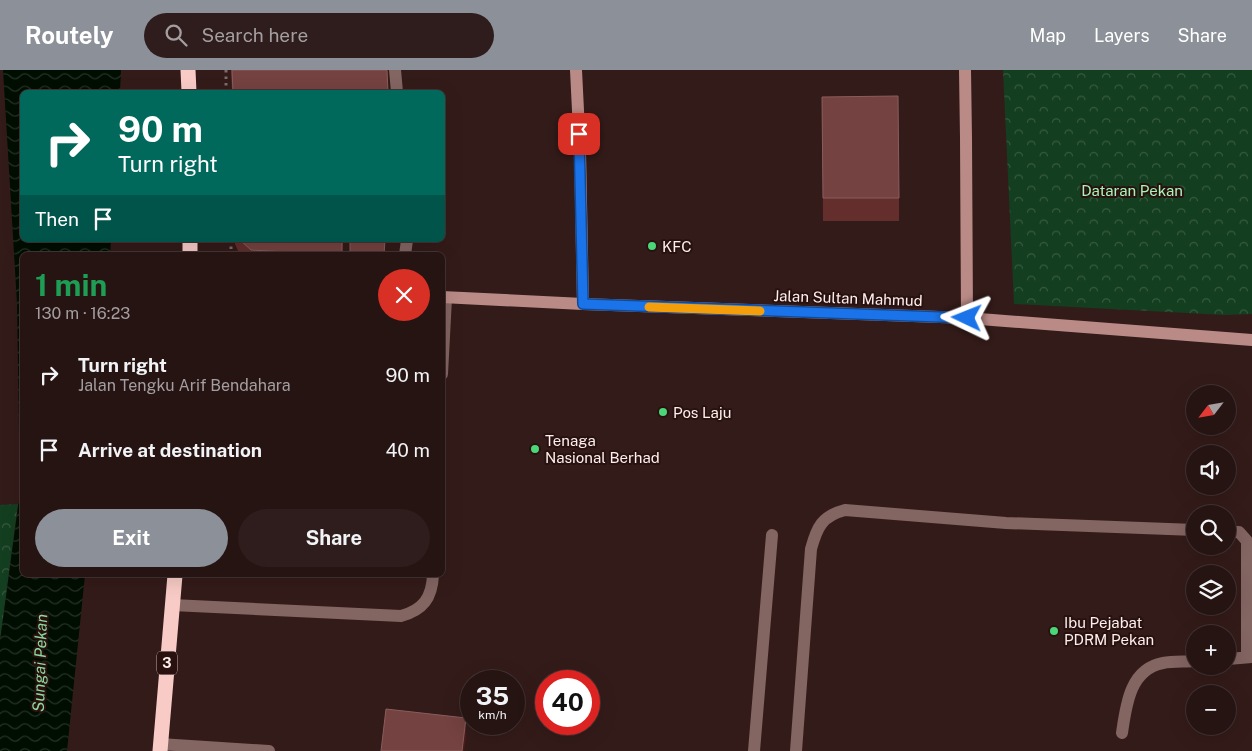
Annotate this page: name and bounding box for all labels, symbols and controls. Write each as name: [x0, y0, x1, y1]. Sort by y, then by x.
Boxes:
search box: [144, 13, 494, 58]
text: Routely: [25, 21, 114, 49]
icon: search: [162, 21, 190, 49]
text: Search here: [202, 24, 308, 46]
text: Map: [1030, 25, 1066, 46]
text: Layers: [1094, 25, 1150, 46]
text: Share: [1178, 25, 1227, 46]
text: 90 m: [118, 109, 203, 150]
icon: right: [35, 110, 100, 175]
pin: [558, 113, 600, 155]
icon: arrive: [565, 120, 593, 148]
text: Turn right: [118, 151, 218, 177]
park label: Dataran Pekan: [1081, 182, 1183, 199]
icon: arrive: [89, 205, 117, 233]
text: Then: [35, 208, 79, 230]
place label: KFC: [662, 238, 691, 255]
marker: KFC: [646, 240, 658, 252]
text: 1 min: [35, 267, 107, 303]
button: close: [378, 269, 430, 321]
street label: Jalan Sultan Mahmud: [773, 287, 923, 309]
position arrow: [940, 291, 992, 343]
text: 130 m · 16:23: [35, 304, 130, 323]
text: Turn right: [78, 354, 167, 376]
icon: right: [35, 361, 63, 389]
text: 90 m: [386, 364, 430, 386]
text: Jalan Tengku Arif Bendahara: [78, 376, 291, 395]
north arrow: [1186, 385, 1236, 435]
map controls: [1186, 385, 1236, 735]
place label: Pos Laju: [673, 404, 731, 421]
marker: Pos Laju: [657, 406, 669, 418]
place label: Tenaga Nasional Berhad: [545, 432, 660, 466]
icon: arrive: [35, 436, 63, 464]
text: Arrive at destination: [78, 439, 262, 461]
text: 40 m: [385, 439, 430, 461]
marker: Tenaga Nasional Berhad: [529, 443, 541, 455]
button: sound: [1186, 445, 1236, 495]
button: search: [1186, 505, 1236, 555]
button: Exit: [35, 509, 228, 567]
button: Share: [238, 509, 430, 567]
button: layers: [1186, 565, 1236, 615]
water label: Sungai Pekan: [29, 613, 51, 712]
place label: Ibu Pejabat PDRM Pekan: [1064, 614, 1154, 648]
marker: Ibu Pejabat PDRM Pekan: [1048, 625, 1060, 637]
button: +: [1186, 625, 1236, 675]
road number: 3: [157, 652, 177, 674]
speed limit sign: 40: [535, 670, 600, 735]
text: 35: [476, 681, 509, 711]
button: −: [1186, 685, 1236, 735]
text: km/h: [478, 708, 507, 722]

